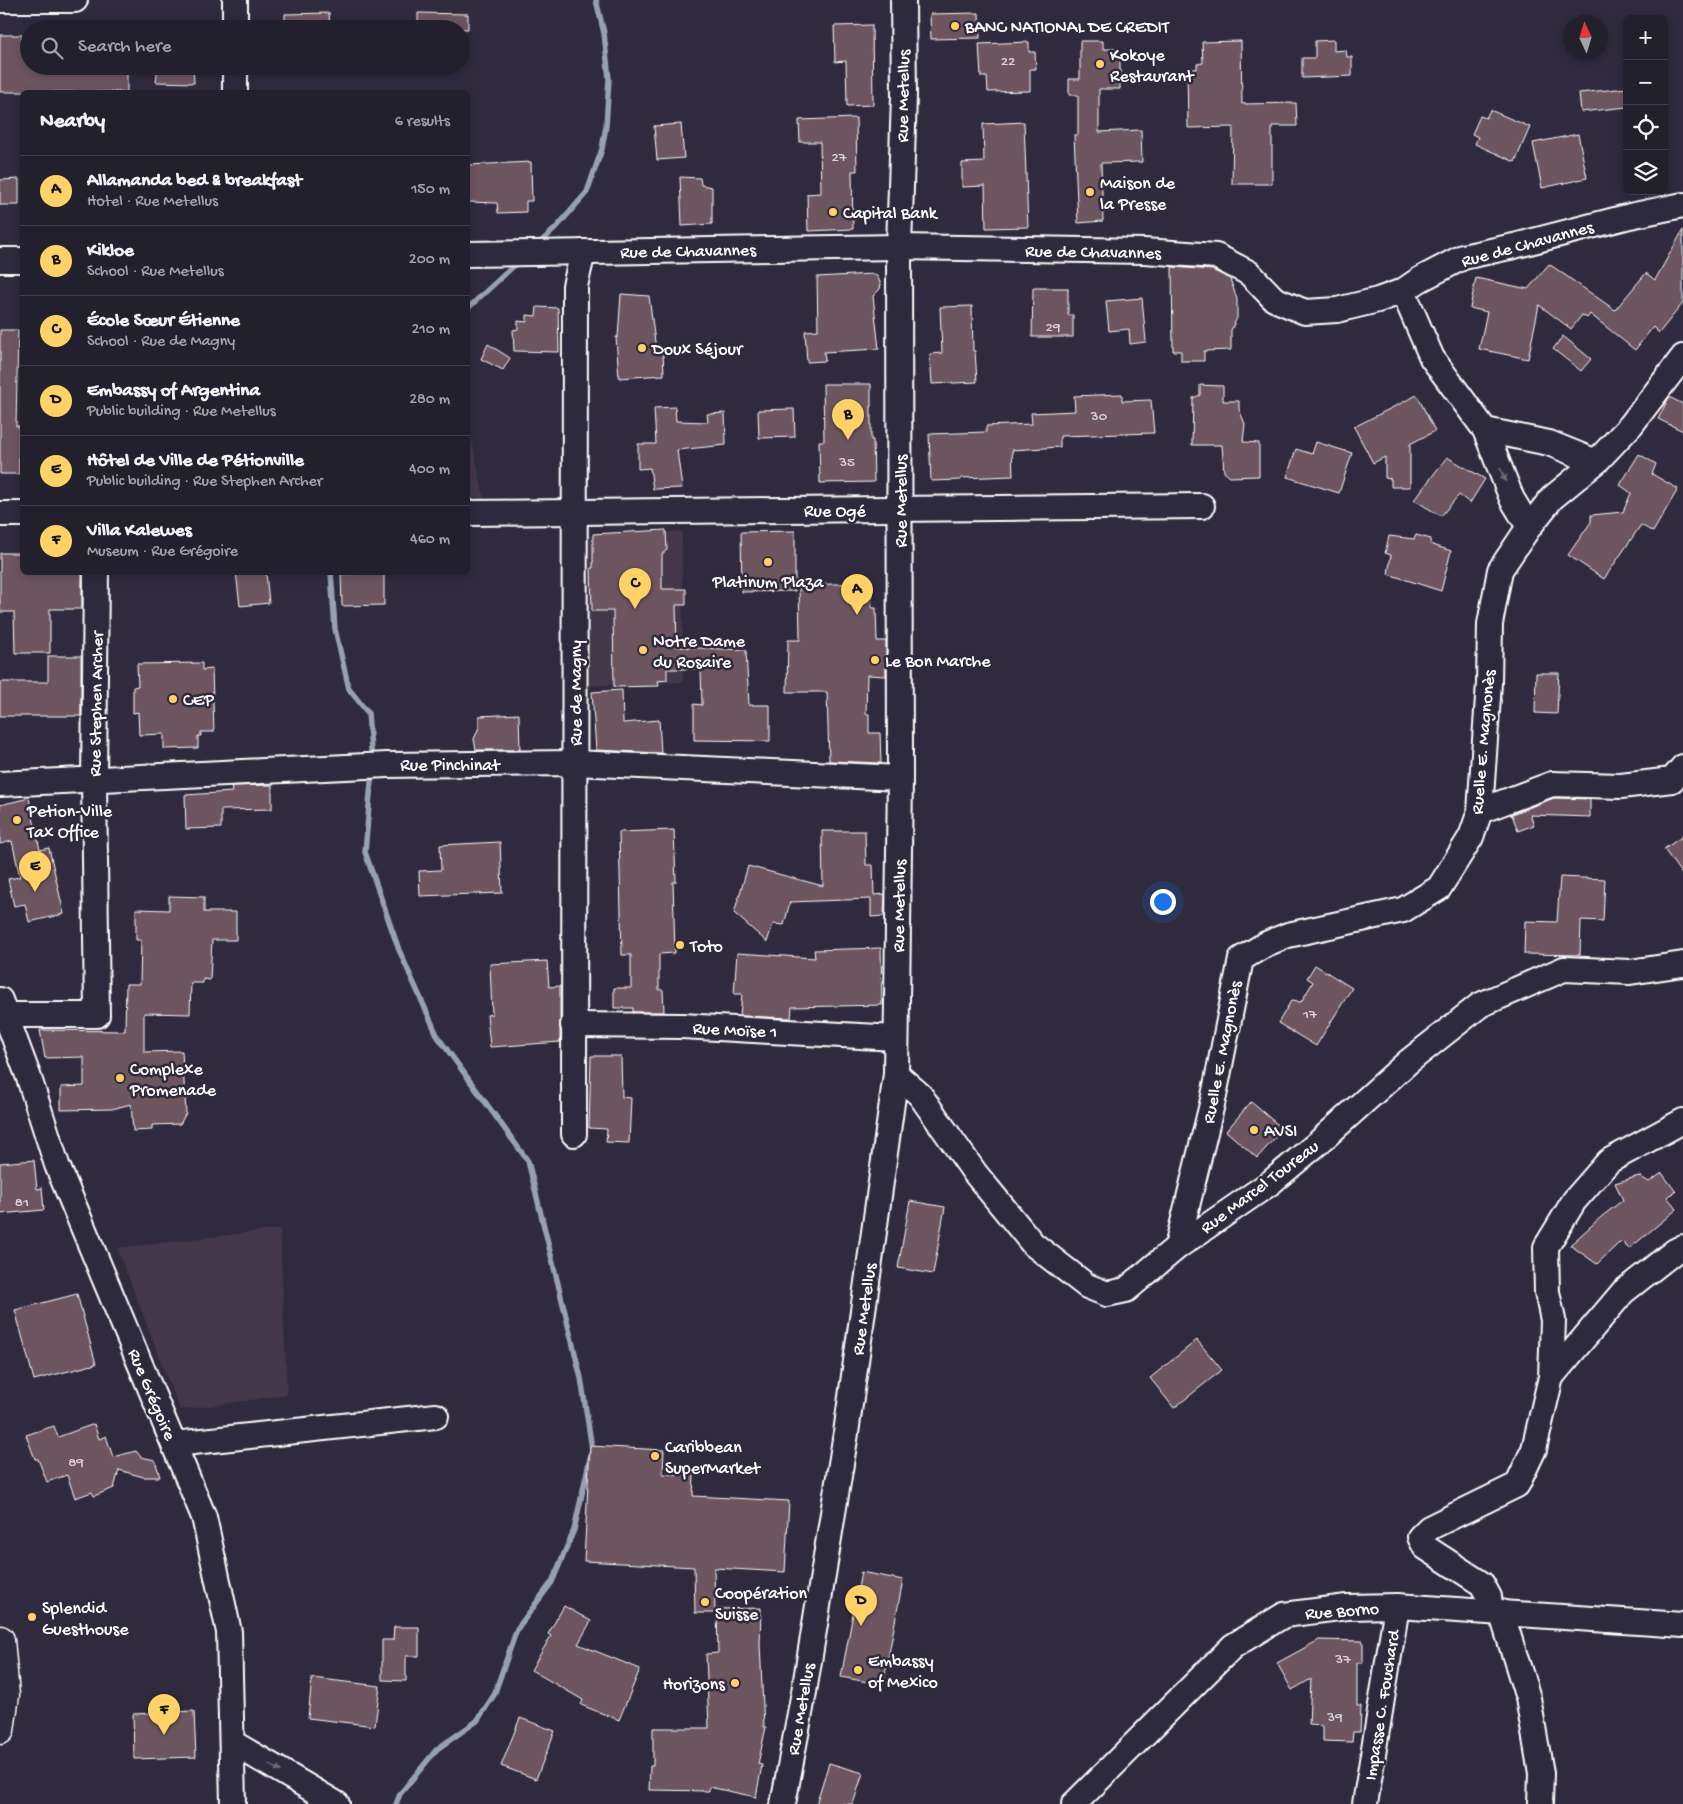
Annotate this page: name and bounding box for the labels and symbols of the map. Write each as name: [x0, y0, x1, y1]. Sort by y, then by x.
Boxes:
north arrow: [1563, 15, 1608, 60]
place label: BANC NATIONAL DE CREDIT: [964, 18, 1170, 39]
marker: BANC NATIONAL DE CREDIT: [949, 20, 961, 32]
place label: Kokoye Restaurant: [1110, 46, 1195, 88]
street label: Rue Metellus: [893, 48, 916, 143]
house number: 22: [1001, 53, 1015, 71]
marker: Kokoye Restaurant: [1094, 58, 1106, 70]
house number: 27: [831, 149, 848, 167]
place label: Maison de la Presse: [1100, 174, 1176, 216]
marker: Maison de la Presse: [1084, 186, 1096, 198]
place label: Capital Bank: [843, 204, 939, 225]
marker: Capital Bank: [827, 206, 839, 218]
street label: Rue de Chavannes: [1459, 217, 1597, 273]
street label: Rue de Chavannes: [620, 241, 758, 264]
street label: Rue de Chavannes: [1025, 242, 1162, 265]
house number: 29: [1046, 319, 1061, 337]
place label: Doux Séjour: [651, 340, 744, 361]
marker: Doux Séjour: [636, 342, 648, 354]
pin: B: [832, 399, 864, 440]
house number: 30: [1090, 408, 1108, 426]
street label: Rue Metellus: [892, 453, 913, 547]
house number: 35: [838, 454, 855, 472]
one-way arrow: [1499, 468, 1507, 483]
street label: Rue Ogé: [804, 502, 867, 523]
marker: Platinum Plaza: [762, 556, 774, 568]
pin: C: [619, 568, 651, 609]
place label: Platinum Plaza: [712, 573, 825, 594]
pin: A: [841, 574, 873, 615]
street label: Rue Stephen Archer: [86, 630, 109, 777]
place label: Notre Dame du Rosaire: [653, 632, 746, 674]
street label: Rue de Magny: [567, 640, 588, 746]
marker: Notre Dame du Rosaire: [637, 644, 649, 656]
place label: Le Bon Marche: [885, 652, 991, 673]
marker: Le Bon Marche: [869, 654, 881, 666]
street label: Ruelle E. Magnonès: [1468, 668, 1501, 815]
place label: CEP: [183, 691, 215, 712]
marker: CEP: [167, 693, 179, 705]
street label: Rue Pinchinat: [400, 756, 501, 777]
place label: Petion-Ville Tax Office: [26, 802, 113, 844]
marker: Petion-Ville Tax Office: [11, 814, 23, 826]
pin: E: [19, 851, 51, 892]
street label: Rue Metellus: [889, 858, 912, 953]
your location: [1150, 889, 1176, 915]
place label: Toto: [689, 937, 723, 958]
marker: Toto: [674, 939, 686, 951]
street label: Ruelle E. Magnonès: [1199, 978, 1248, 1126]
house number: 17: [1302, 1006, 1318, 1024]
street label: Rue Moïse 1: [692, 1019, 778, 1044]
place label: Complexe Promenade: [129, 1060, 217, 1102]
marker: Complexe Promenade: [114, 1072, 126, 1084]
place label: AVSI: [1264, 1122, 1297, 1143]
marker: AVSI: [1248, 1124, 1260, 1136]
street label: Rue Marcel Toureau: [1197, 1136, 1324, 1239]
house number: 81: [15, 1194, 29, 1212]
street label: Rue Metellus: [849, 1261, 883, 1357]
street label: Rue Grégoire: [122, 1346, 180, 1445]
place label: Caribbean SuperMarket: [665, 1438, 761, 1480]
marker: Caribbean SuperMarket: [649, 1450, 661, 1462]
house number: 89: [68, 1454, 84, 1472]
place label: Coopération Suisse: [715, 1584, 808, 1626]
pin: D: [845, 1585, 877, 1626]
marker: Coopération Suisse: [699, 1596, 711, 1608]
place label: Splendid Guesthouse: [42, 1599, 129, 1641]
street label: Rue Borno: [1304, 1599, 1380, 1626]
marker: Splendid Guesthouse: [26, 1611, 38, 1623]
street label: Impasse C. Fouchard: [1361, 1627, 1406, 1782]
house number: 37: [1334, 1651, 1352, 1669]
place label: Embassy of Mexico: [868, 1652, 938, 1694]
street label: Rue Metellus: [784, 1661, 821, 1757]
marker: Embassy of Mexico: [852, 1664, 864, 1676]
place label: Horizons: [663, 1675, 726, 1696]
marker: Horizons: [729, 1677, 741, 1689]
pin: F: [148, 1694, 180, 1735]
house number: 39: [1326, 1709, 1343, 1727]
one-way arrow: [268, 1763, 282, 1772]

